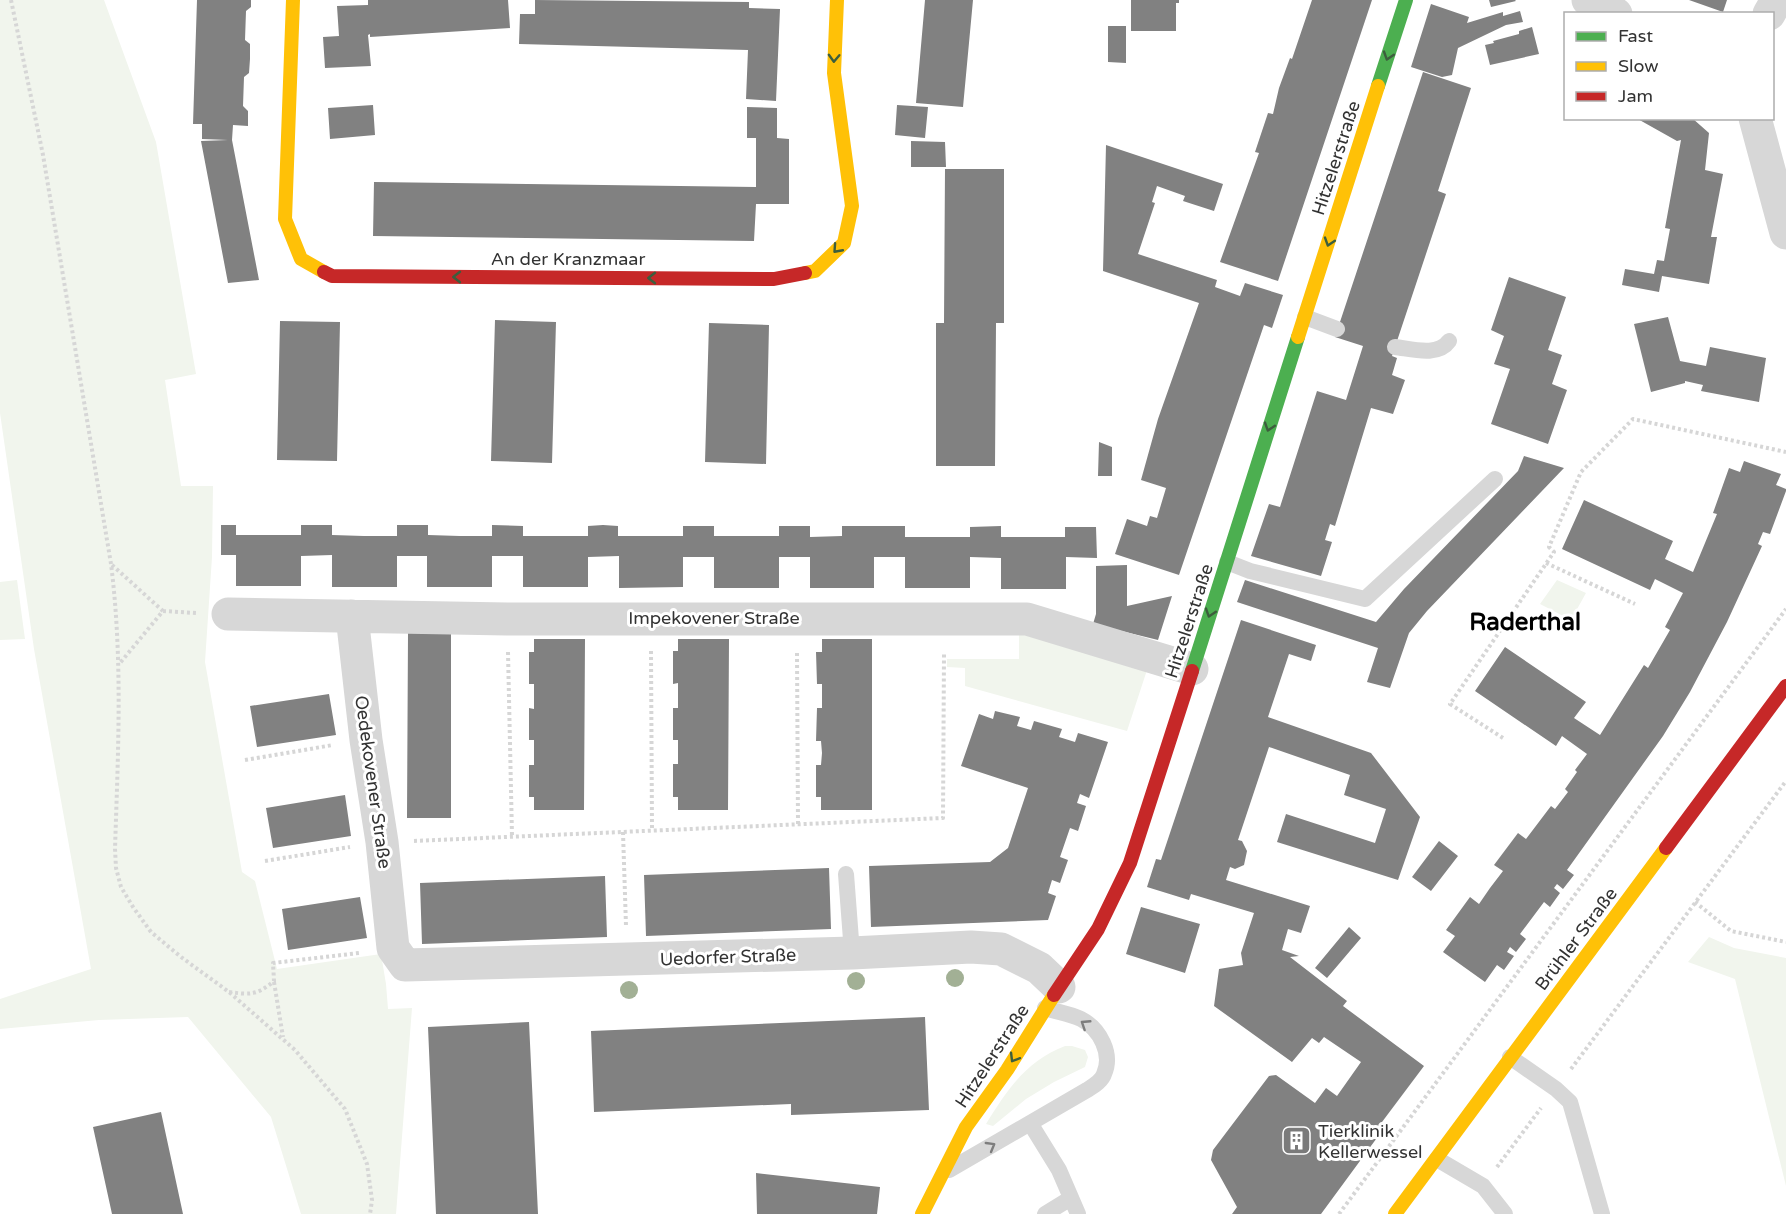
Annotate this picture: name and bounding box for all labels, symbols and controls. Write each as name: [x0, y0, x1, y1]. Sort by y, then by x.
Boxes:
legend: [1564, 12, 1774, 120]
text: Fast: [1618, 25, 1653, 47]
one-way arrow: [1383, 50, 1395, 61]
one-way arrow: [828, 54, 841, 63]
text: Slow: [1618, 55, 1659, 77]
text: Jam: [1618, 85, 1653, 107]
street label: Hitzelerstraße: [1307, 98, 1365, 218]
one-way arrow: [1323, 236, 1336, 247]
one-way arrow: [833, 242, 844, 252]
street label: An der Kranzmaar: [491, 248, 645, 270]
one-way arrow: [453, 271, 462, 283]
one-way arrow: [648, 272, 657, 284]
one-way arrow: [1264, 421, 1277, 432]
street label: Hitzelerstraße: [1160, 561, 1218, 681]
street label: Impekovener Straße: [628, 607, 800, 629]
one-way arrow: [1205, 607, 1217, 618]
district label: Raderthal: [1469, 608, 1581, 637]
street label: Oedekovener Straße: [350, 694, 396, 870]
street label: Brühler Straße: [1530, 883, 1622, 995]
street label: Uedorfer Straße: [659, 944, 797, 970]
street label: Hitzelerstraße: [950, 1000, 1034, 1112]
one-way arrow: [1080, 1020, 1091, 1031]
one-way arrow: [1010, 1052, 1022, 1062]
place label: Tierklinik Kellerwessel: [1318, 1120, 1423, 1163]
building icon: Tierklinik Kellerwessel: [1281, 1125, 1313, 1157]
one-way arrow: [985, 1142, 995, 1153]

